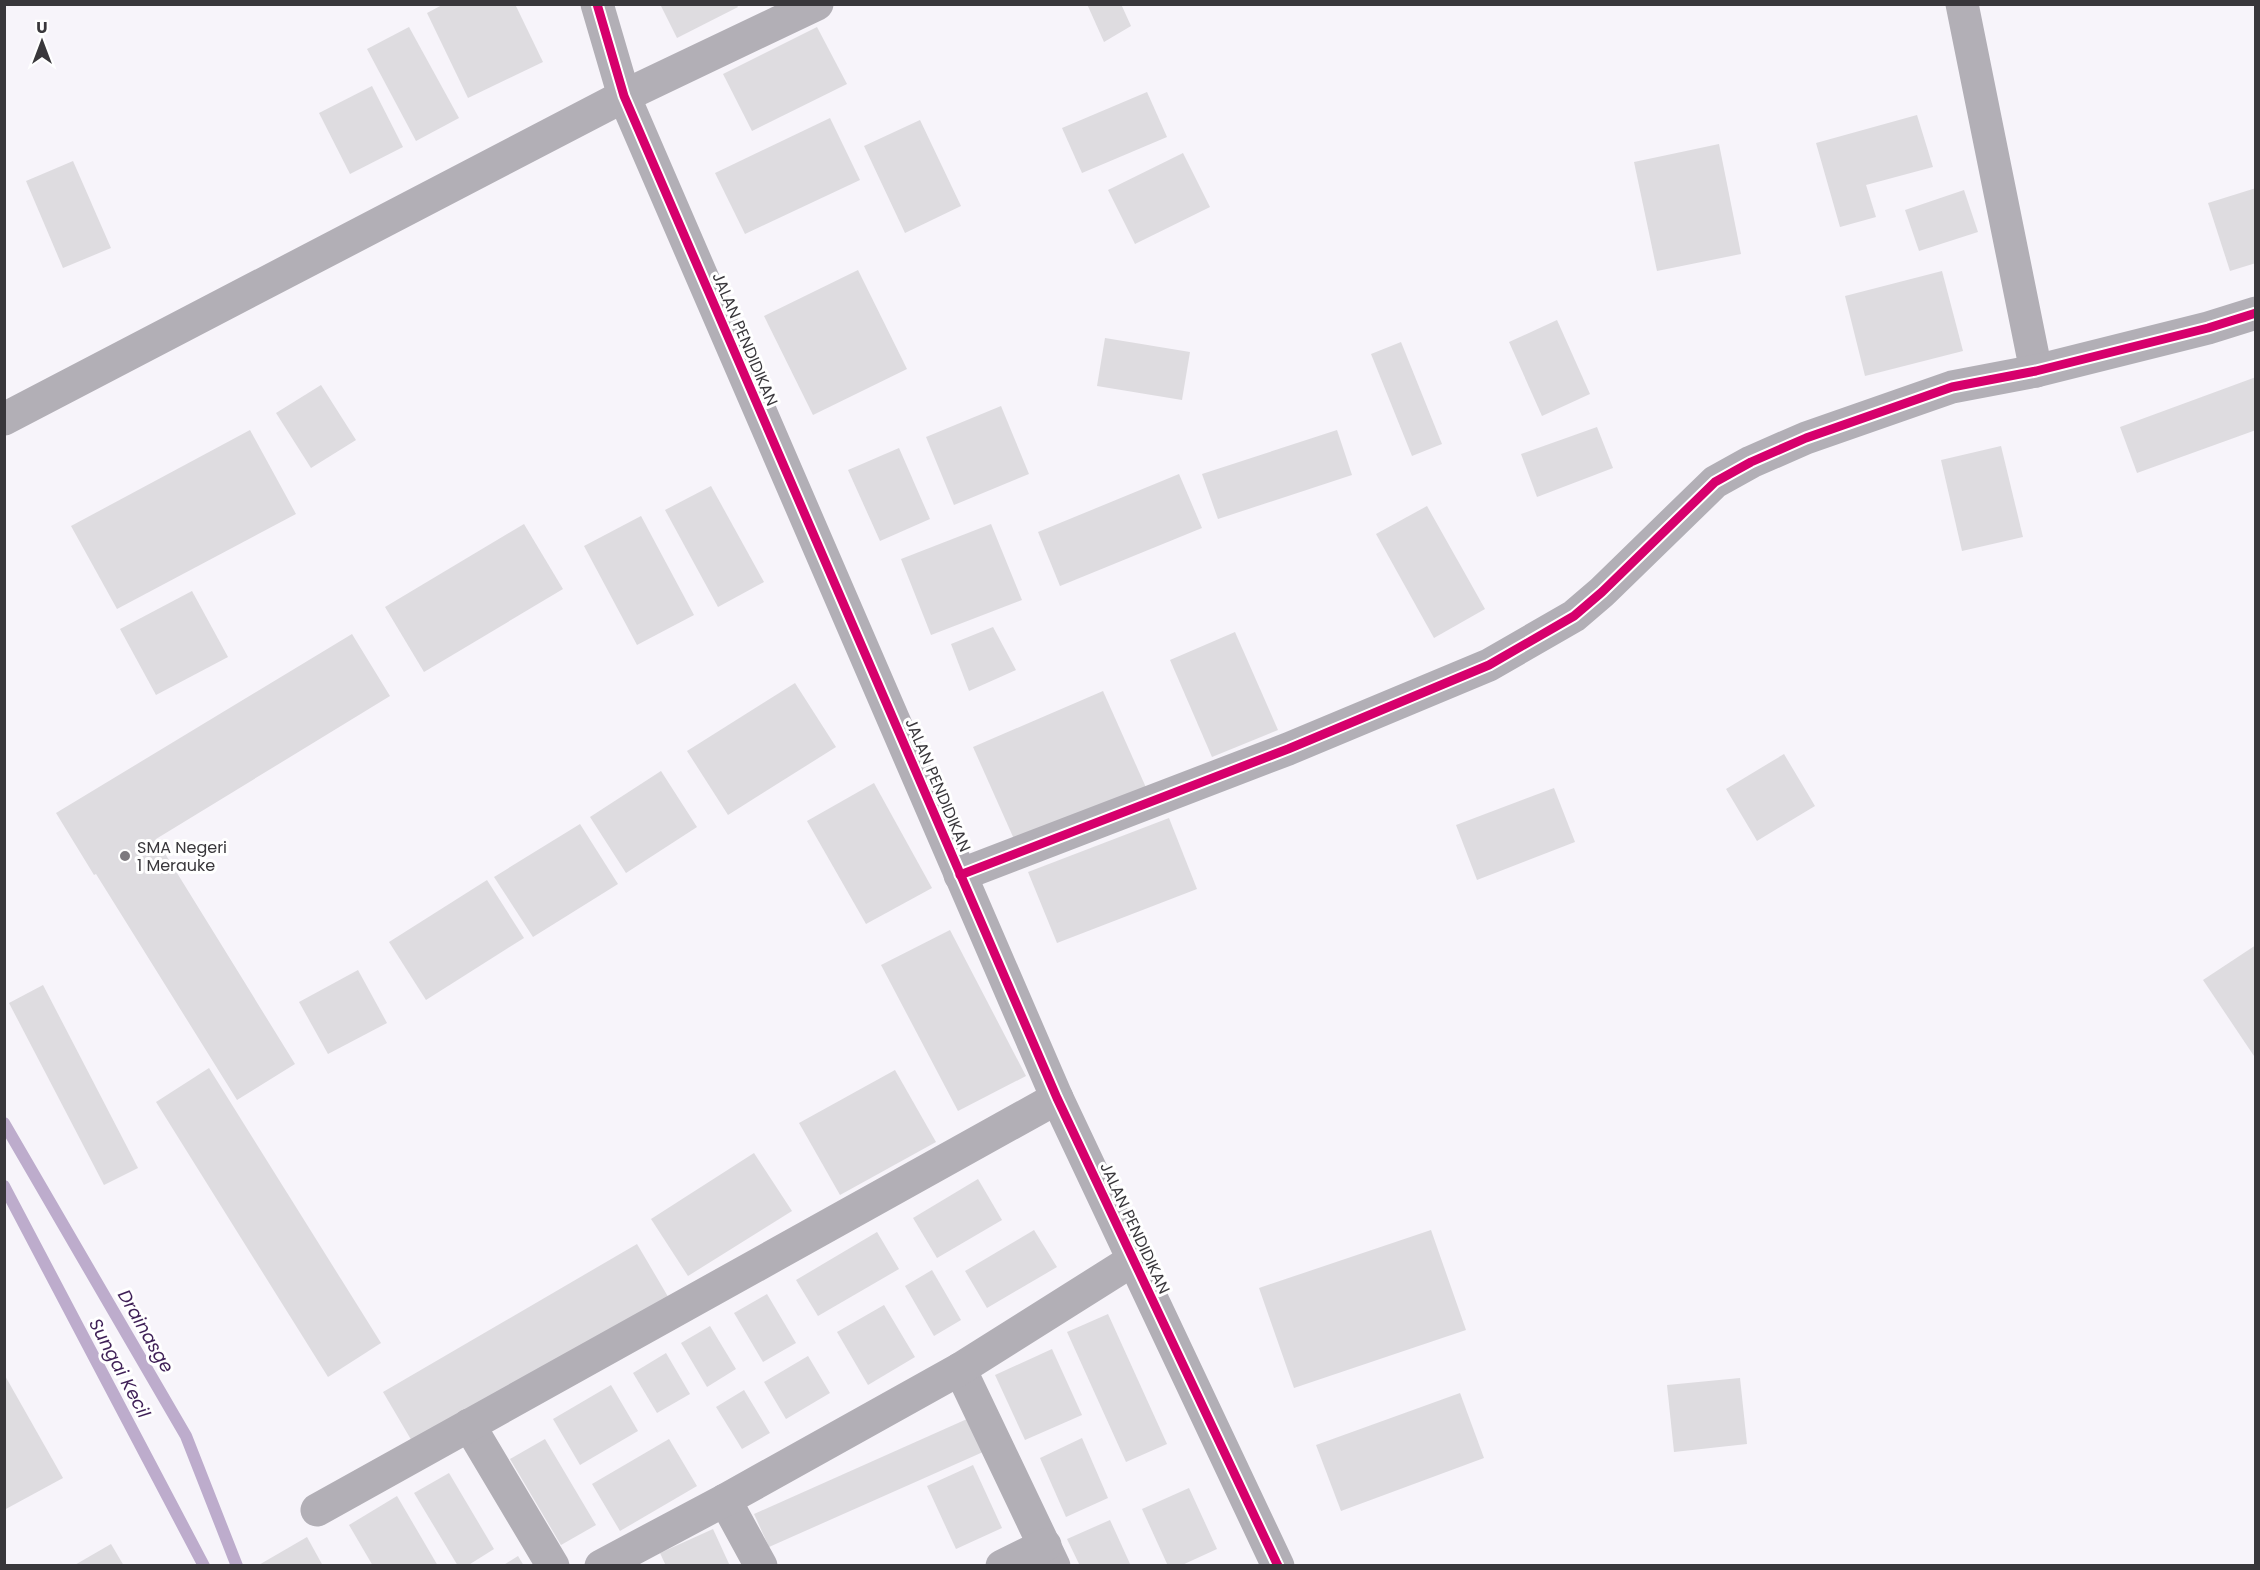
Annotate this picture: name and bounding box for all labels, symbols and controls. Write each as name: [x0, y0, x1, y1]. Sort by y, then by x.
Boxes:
north arrow: [12, 12, 72, 72]
text: U: [36, 16, 48, 39]
street label: JALAN PENDIDIKAN: [706, 269, 784, 409]
street label: JALAN PENDIDIKAN: [899, 715, 977, 855]
place label: SMA Negeri 1 Merauke: [137, 836, 227, 877]
marker: SMA Negeri 1 Merauke: [118, 849, 132, 863]
street label: JALAN PENDIDIKAN: [1094, 1158, 1176, 1298]
water label: Drainasge: [112, 1285, 180, 1377]
water label: Sungai Kecil: [83, 1314, 157, 1423]

